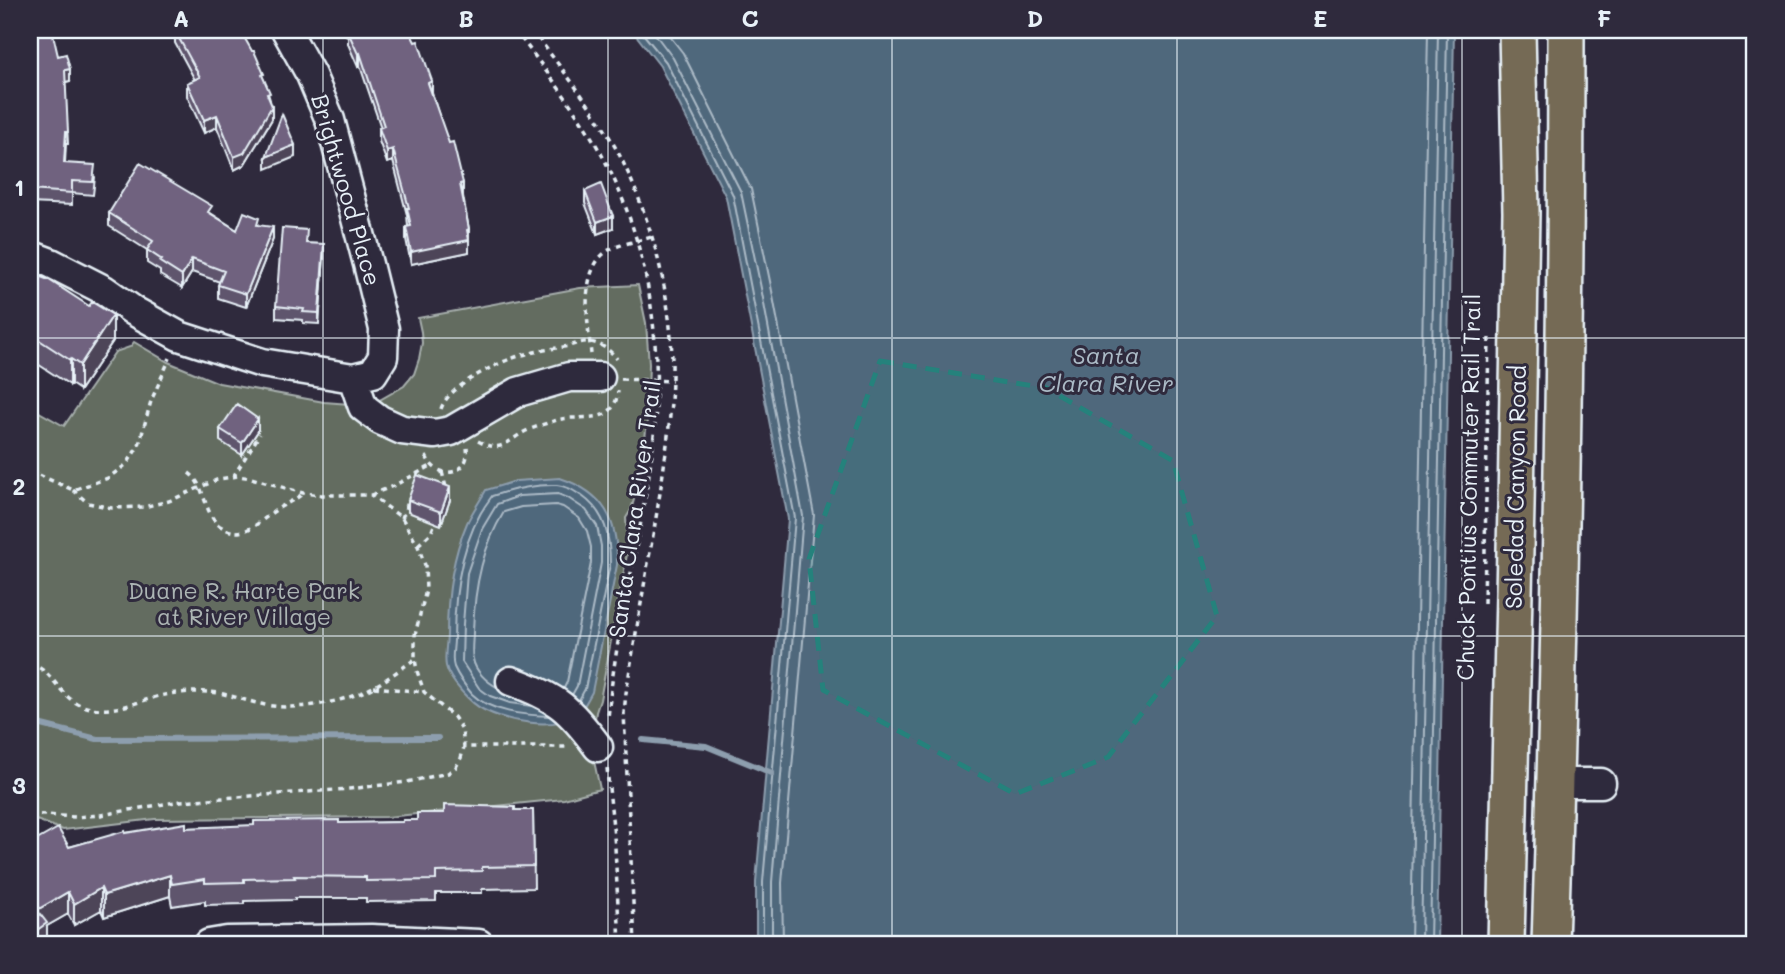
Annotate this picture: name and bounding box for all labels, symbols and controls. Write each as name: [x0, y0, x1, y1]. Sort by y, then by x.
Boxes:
text: A: [173, 3, 189, 33]
text: B: [458, 3, 474, 33]
text: C: [741, 3, 759, 33]
text: D: [1027, 3, 1043, 33]
text: E: [1313, 3, 1327, 33]
text: F: [1597, 3, 1611, 33]
street label: Brightwood Place: [305, 90, 389, 289]
text: 1: [14, 172, 24, 202]
street label: Chuck Pontius Commuter Rail Trail: [1450, 293, 1486, 681]
water label: Santa Clara River: [1038, 339, 1174, 398]
street label: Soledad Canyon Road: [1498, 365, 1532, 609]
street label: Santa Clara River Trail: [601, 378, 667, 640]
text: 2: [13, 471, 25, 501]
park label: Duane R. Harte Park at River Village: [128, 575, 360, 631]
text: 3: [12, 770, 26, 800]

